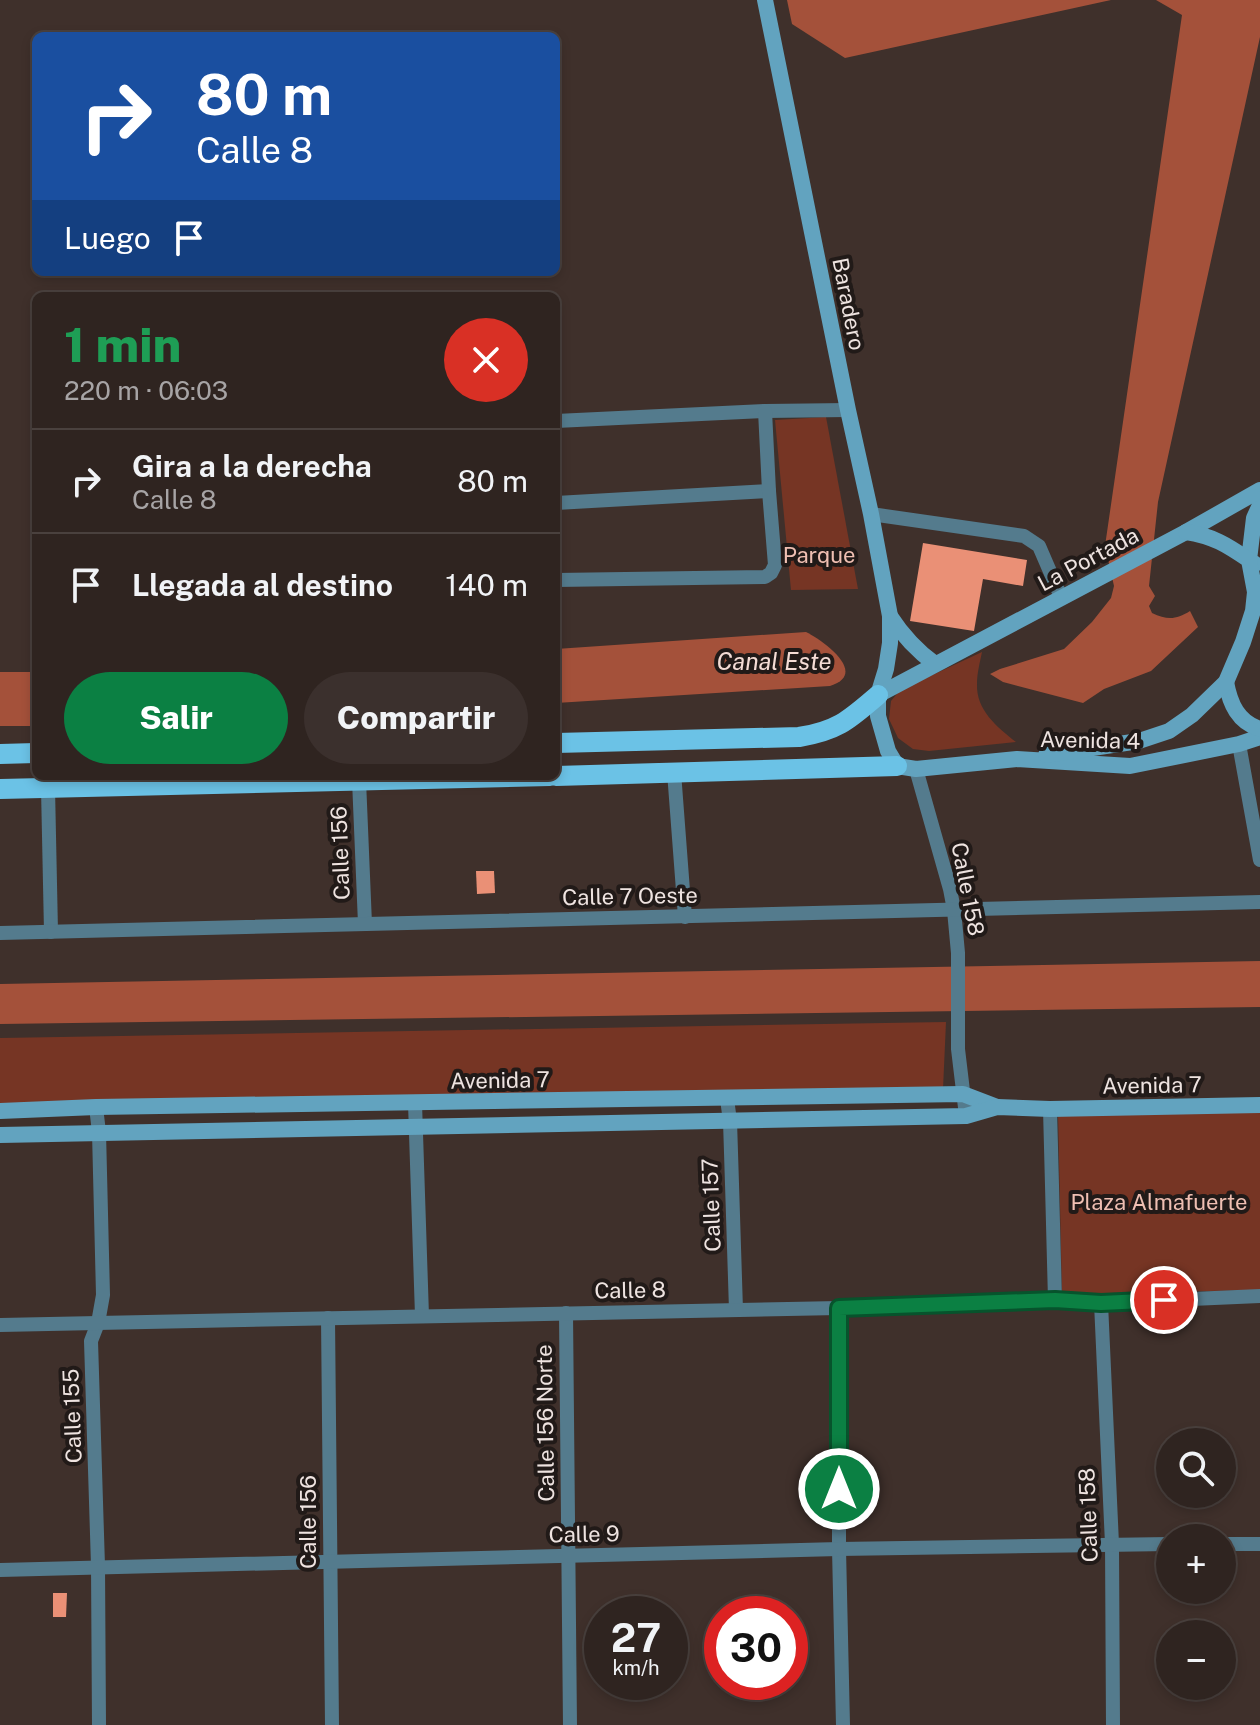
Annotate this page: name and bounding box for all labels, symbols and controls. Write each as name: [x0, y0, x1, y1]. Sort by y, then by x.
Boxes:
text: 80 m: [196, 62, 332, 128]
icon: right: [64, 64, 168, 168]
text: Calle 8: [196, 129, 313, 171]
icon: arrive: [167, 216, 211, 260]
text: Luego: [64, 220, 151, 256]
street label: Baradero: [827, 256, 871, 352]
text: 1 min: [64, 316, 181, 373]
button: close: [444, 318, 528, 402]
text: 220 m · 06:03: [64, 375, 228, 406]
text: Gira a la derecha: [132, 448, 372, 484]
icon: right: [64, 459, 108, 503]
text: 80 m: [457, 463, 528, 499]
text: Calle 8: [132, 484, 217, 515]
street label: La Portada: [1033, 522, 1143, 596]
park label: Parque: [783, 542, 855, 568]
icon: arrive: [64, 563, 108, 607]
text: Llegada al destino: [132, 567, 393, 603]
text: 140 m: [445, 567, 528, 603]
water label: Canal Este: [717, 647, 831, 675]
button: Salir: [64, 672, 288, 764]
button: Compartir: [304, 672, 528, 764]
street label: Avenida 4: [1040, 726, 1141, 754]
street label: Calle 156: [325, 806, 355, 900]
street label: Calle 158: [946, 840, 990, 938]
street label: Calle 7 Oeste: [562, 882, 698, 910]
street label: Avenida 7: [450, 1066, 550, 1094]
street label: Avenida 7: [1102, 1071, 1202, 1099]
street label: Calle 157: [696, 1158, 726, 1252]
park label: Plaza Almafuerte: [1071, 1189, 1247, 1215]
pin: [1130, 1266, 1198, 1334]
street label: Calle 8: [594, 1276, 666, 1304]
icon: arrive: [1142, 1278, 1186, 1322]
street label: Calle 156 Norte: [531, 1344, 559, 1502]
street label: Calle 155: [57, 1368, 87, 1464]
map controls: [1156, 1428, 1236, 1700]
button: search: [1156, 1428, 1236, 1508]
position arrow: [797, 1447, 881, 1531]
street label: Calle 158: [1073, 1467, 1103, 1563]
street label: Calle 156: [295, 1475, 321, 1569]
street label: Calle 9: [548, 1520, 620, 1548]
button: +: [1156, 1524, 1236, 1604]
speed limit sign: 30: [704, 1596, 808, 1700]
text: 27: [611, 1614, 661, 1661]
button: −: [1156, 1620, 1236, 1700]
text: km/h: [612, 1656, 660, 1680]

